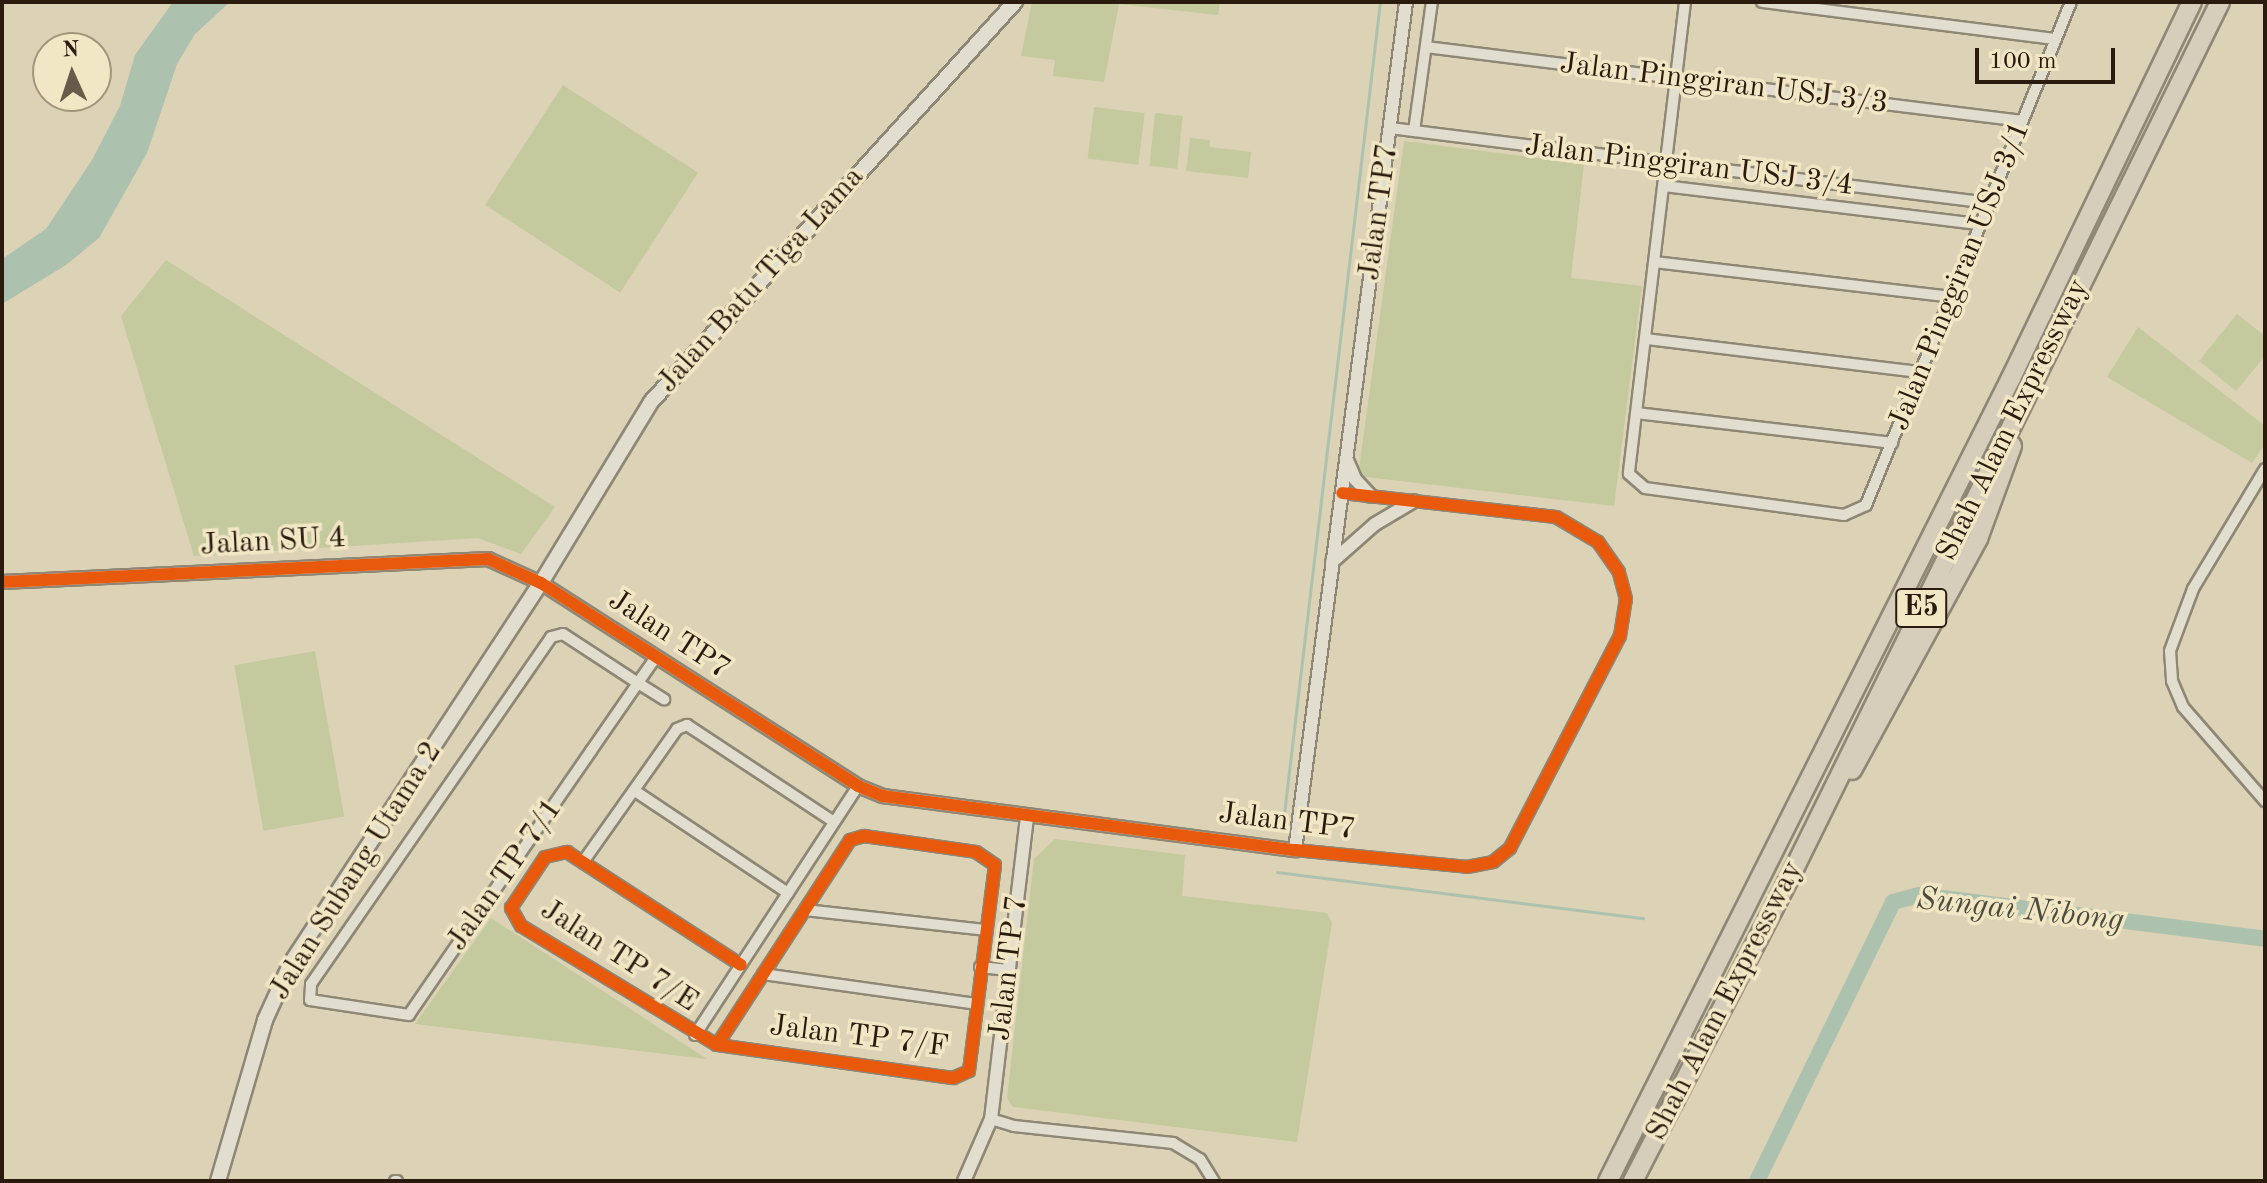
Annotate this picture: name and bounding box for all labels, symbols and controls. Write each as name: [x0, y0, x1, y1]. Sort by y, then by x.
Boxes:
north arrow: [32, 32, 112, 112]
scale bar: [1979, 32, 2119, 82]
text: N: [62, 39, 80, 61]
street label: Jalan Pinggiran USJ 3/3: [1558, 46, 1890, 122]
text: 100 m: [1989, 50, 2057, 74]
street label: Jalan Pinggiran USJ 3/1: [1881, 116, 2039, 436]
street label: Jalan Pinggiran USJ 3/4: [1523, 128, 1855, 204]
street label: Jalan TP7: [1352, 141, 1406, 283]
street label: Jalan Batu Tiga Lama: [650, 160, 872, 400]
street label: Shah Alam Expressway: [1929, 273, 2097, 567]
street label: Jalan SU 4: [199, 520, 347, 564]
street label: Jalan TP7: [601, 582, 737, 688]
road number: E5: [1895, 584, 1947, 632]
street label: Jalan Subang Utama 2: [262, 735, 450, 1007]
street label: Jalan TP 7/1: [439, 792, 571, 958]
street label: Jalan TP7: [1216, 796, 1358, 848]
street label: Shah Alam Expressway: [1639, 855, 1811, 1147]
water label: Sungai Nibong: [1914, 881, 2126, 941]
street label: Jalan TP 7/E: [534, 892, 704, 1020]
street label: Jalan TP 7: [982, 893, 1036, 1043]
street label: Jalan TP 7/F: [768, 1008, 950, 1066]

